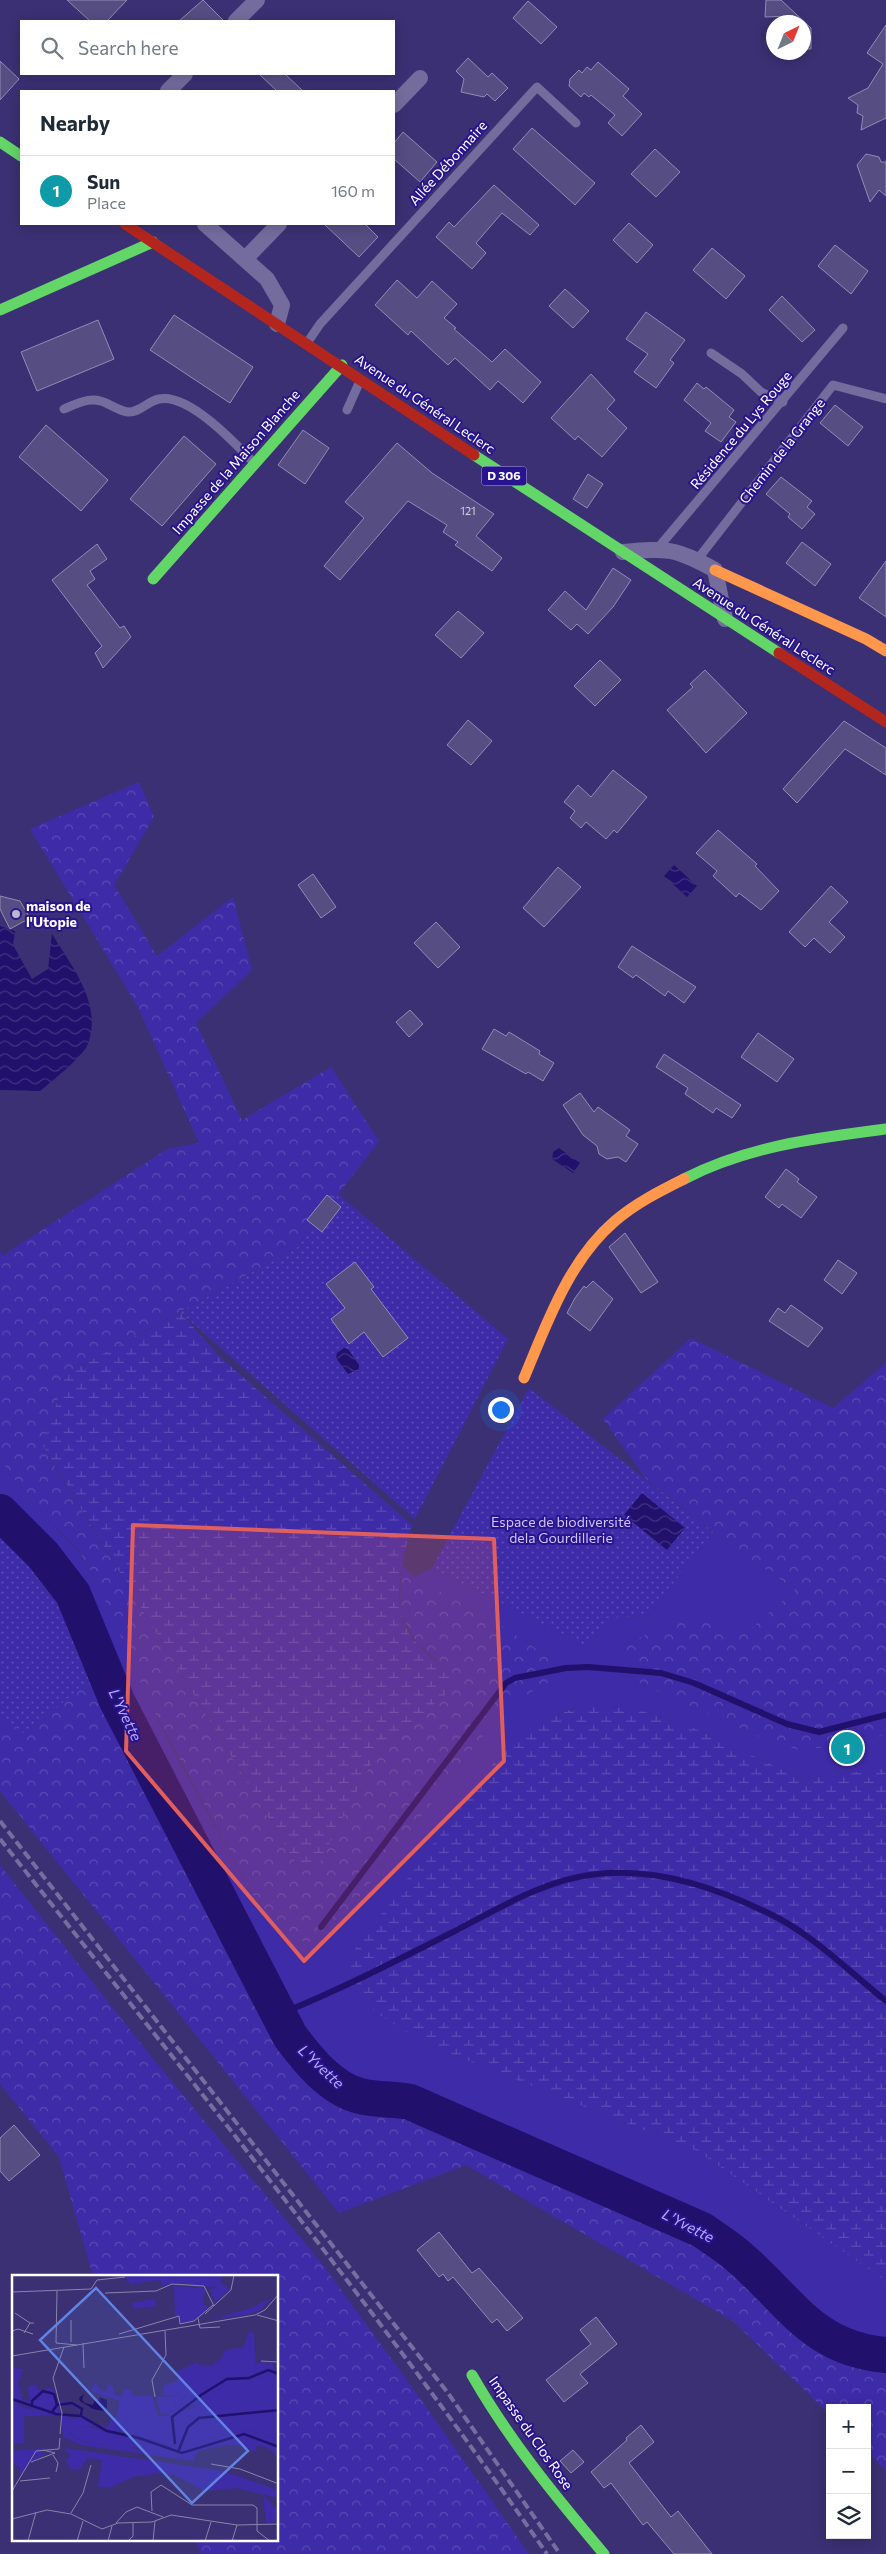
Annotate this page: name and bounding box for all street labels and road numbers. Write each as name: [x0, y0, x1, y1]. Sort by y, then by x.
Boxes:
street label: Allée Débonnaire: [405, 117, 490, 209]
street label: Avenue du Général Leclerc: [352, 350, 499, 457]
street label: Résidence du Lys Rouge: [686, 367, 795, 492]
street label: Impasse de la Maison Blanche: [168, 386, 303, 537]
street label: Chemin de la Grange: [735, 395, 828, 507]
road number: D 306: [482, 466, 526, 486]
street label: Avenue du Général Leclerc: [690, 573, 838, 678]
street label: Impasse du Clos Rose: [486, 2373, 577, 2493]

